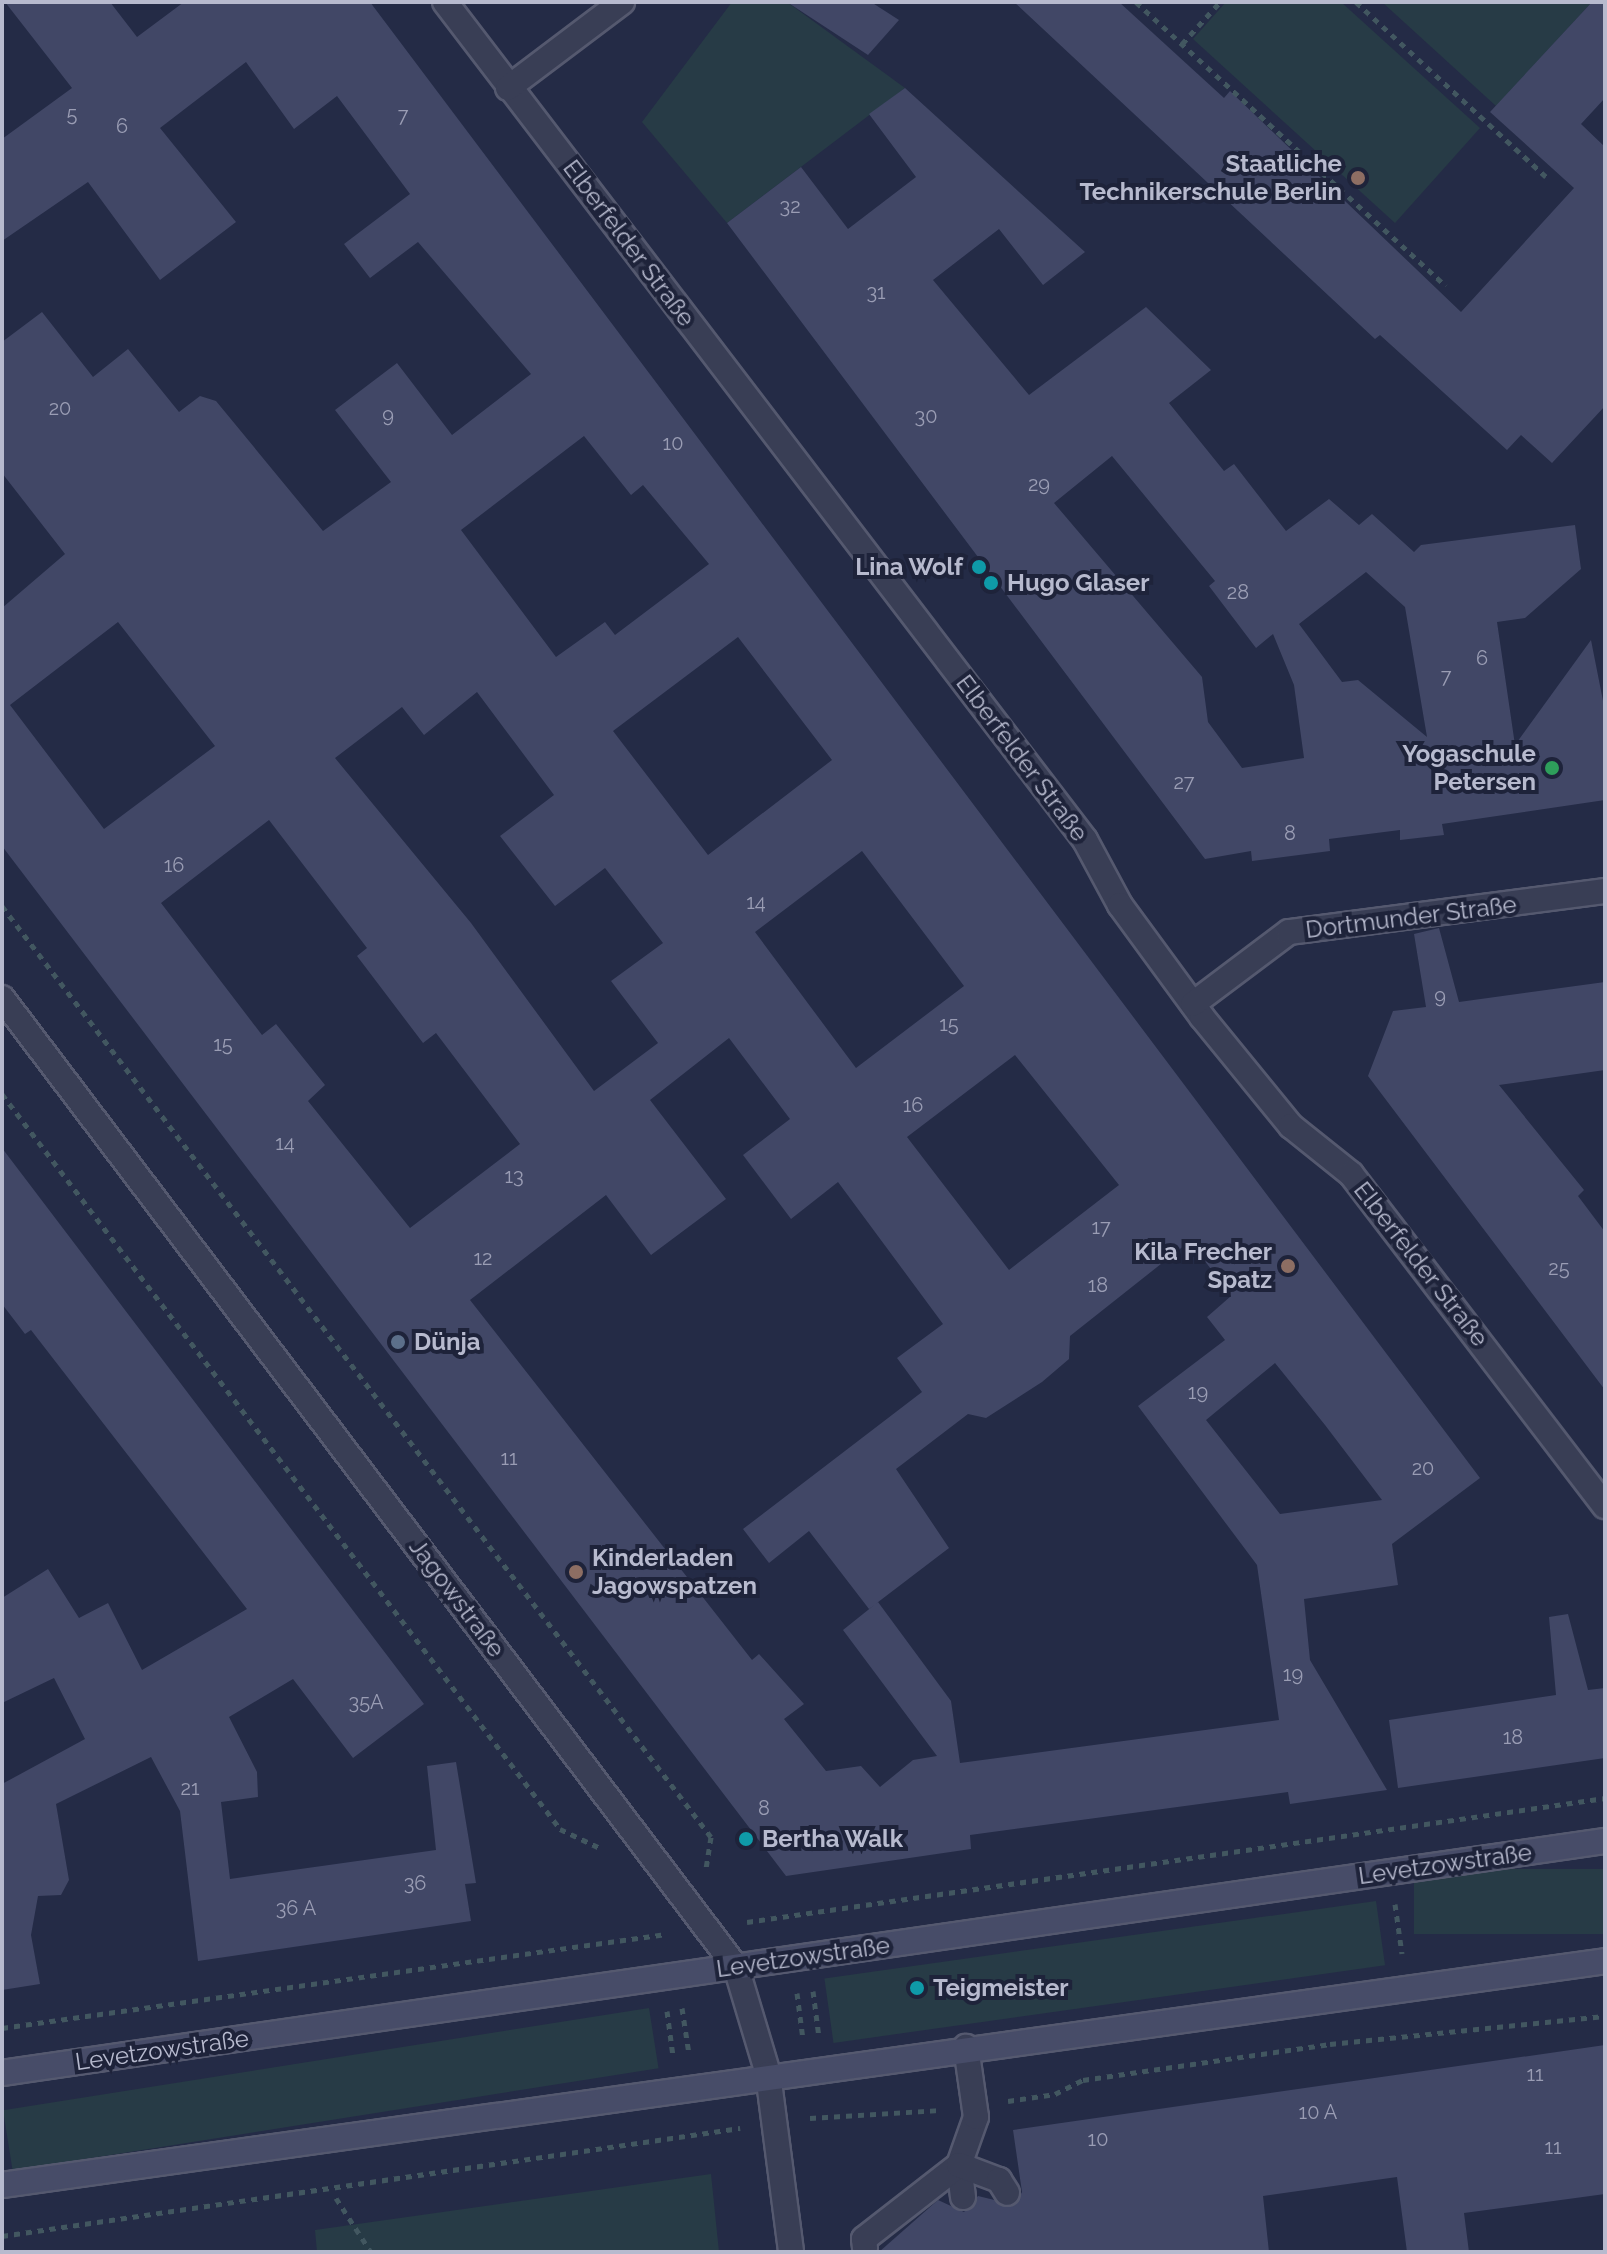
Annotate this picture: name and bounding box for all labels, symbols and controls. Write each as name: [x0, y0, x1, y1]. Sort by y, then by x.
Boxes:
house number: 5: [67, 102, 77, 126]
house number: 7: [398, 103, 408, 127]
house number: 6: [116, 114, 128, 138]
place label: Staatliche Technikerschule Berlin: [1079, 150, 1342, 206]
street label: Elberfelder Straße: [557, 154, 701, 332]
marker: Staatliche Technikerschule Berlin: [1349, 169, 1367, 187]
house number: 32: [779, 194, 801, 218]
house number: 31: [866, 280, 886, 304]
house number: 20: [49, 396, 71, 420]
house number: 9: [382, 403, 394, 427]
house number: 30: [915, 404, 937, 428]
house number: 10: [663, 431, 683, 455]
house number: 29: [1028, 472, 1050, 496]
place label: Lina Wolf: [854, 553, 963, 581]
marker: Lina Wolf: [970, 558, 988, 576]
place label: Hugo Glaser: [1007, 569, 1150, 597]
marker: Hugo Glaser: [982, 574, 1000, 592]
house number: 28: [1227, 580, 1249, 604]
house number: 6: [1476, 646, 1488, 670]
house number: 7: [1441, 664, 1451, 688]
street label: Elberfelder Straße: [950, 669, 1094, 847]
place label: Yogaschule Petersen: [1402, 740, 1536, 796]
marker: Yogaschule Petersen: [1543, 759, 1561, 777]
house number: 27: [1173, 770, 1195, 794]
house number: 8: [1284, 821, 1296, 845]
house number: 16: [164, 853, 184, 877]
house number: 14: [746, 890, 766, 914]
street label: Dortmunder Straße: [1304, 890, 1518, 944]
house number: 9: [1434, 984, 1446, 1008]
house number: 15: [939, 1012, 959, 1036]
house number: 15: [213, 1032, 233, 1056]
house number: 16: [903, 1093, 923, 1117]
house number: 14: [275, 1131, 295, 1155]
house number: 13: [504, 1164, 524, 1188]
street label: Elberfelder Straße: [1348, 1176, 1494, 1352]
house number: 17: [1091, 1215, 1111, 1239]
place label: Kila Frecher Spatz: [1134, 1238, 1272, 1294]
house number: 12: [474, 1246, 492, 1270]
house number: 25: [1548, 1256, 1570, 1280]
marker: Kila Frecher Spatz: [1279, 1257, 1297, 1275]
house number: 18: [1088, 1273, 1108, 1297]
place label: Dünja: [414, 1328, 481, 1356]
marker: Dünja: [389, 1333, 407, 1351]
house number: 19: [1188, 1380, 1208, 1404]
house number: 11: [500, 1446, 518, 1470]
house number: 20: [1412, 1456, 1434, 1480]
street label: Jagowstraße: [403, 1533, 511, 1663]
place label: Kinderladen Jagowspatzen: [592, 1544, 757, 1600]
marker: Kinderladen Jagowspatzen: [567, 1563, 585, 1581]
house number: 19: [1283, 1662, 1303, 1686]
house number: 35A: [348, 1690, 384, 1714]
house number: 18: [1503, 1725, 1523, 1749]
house number: 21: [181, 1776, 199, 1800]
house number: 8: [758, 1796, 770, 1820]
place label: Bertha Walk: [762, 1825, 904, 1853]
marker: Bertha Walk: [737, 1830, 755, 1848]
street label: Levetzowstraße: [1356, 1838, 1534, 1890]
house number: 36: [404, 1871, 426, 1895]
house number: 36 A: [275, 1896, 317, 1920]
street label: Levetzowstraße: [714, 1931, 892, 1983]
place label: Teigmeister: [933, 1974, 1069, 2002]
marker: Teigmeister: [908, 1979, 926, 1997]
street label: Levetzowstraße: [73, 2024, 251, 2076]
house number: 11: [1526, 2062, 1544, 2086]
house number: 10 A: [1298, 2100, 1338, 2124]
house number: 10: [1088, 2127, 1108, 2151]
house number: 11: [1544, 2135, 1562, 2159]

